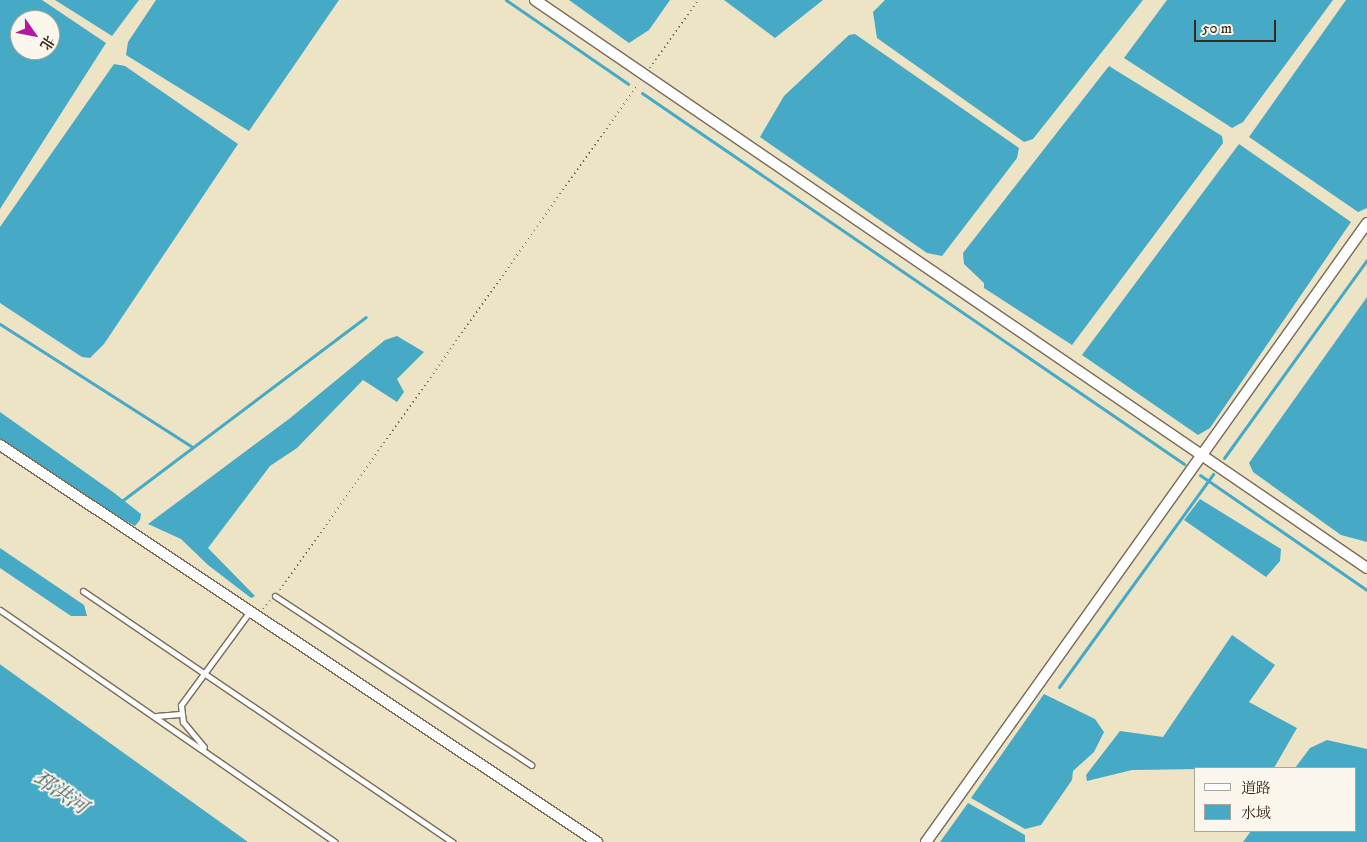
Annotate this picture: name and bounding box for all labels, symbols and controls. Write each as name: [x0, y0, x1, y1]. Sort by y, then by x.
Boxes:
north arrow: [10, 10, 60, 60]
scale bar: [1197, 10, 1280, 42]
text: 50 m: [1202, 19, 1232, 38]
text: 北: [35, 32, 58, 53]
water label: 邳洪河: [28, 766, 92, 820]
legend: [1194, 767, 1357, 832]
text: 道路: [1241, 779, 1271, 798]
text: 水域: [1241, 804, 1271, 823]

